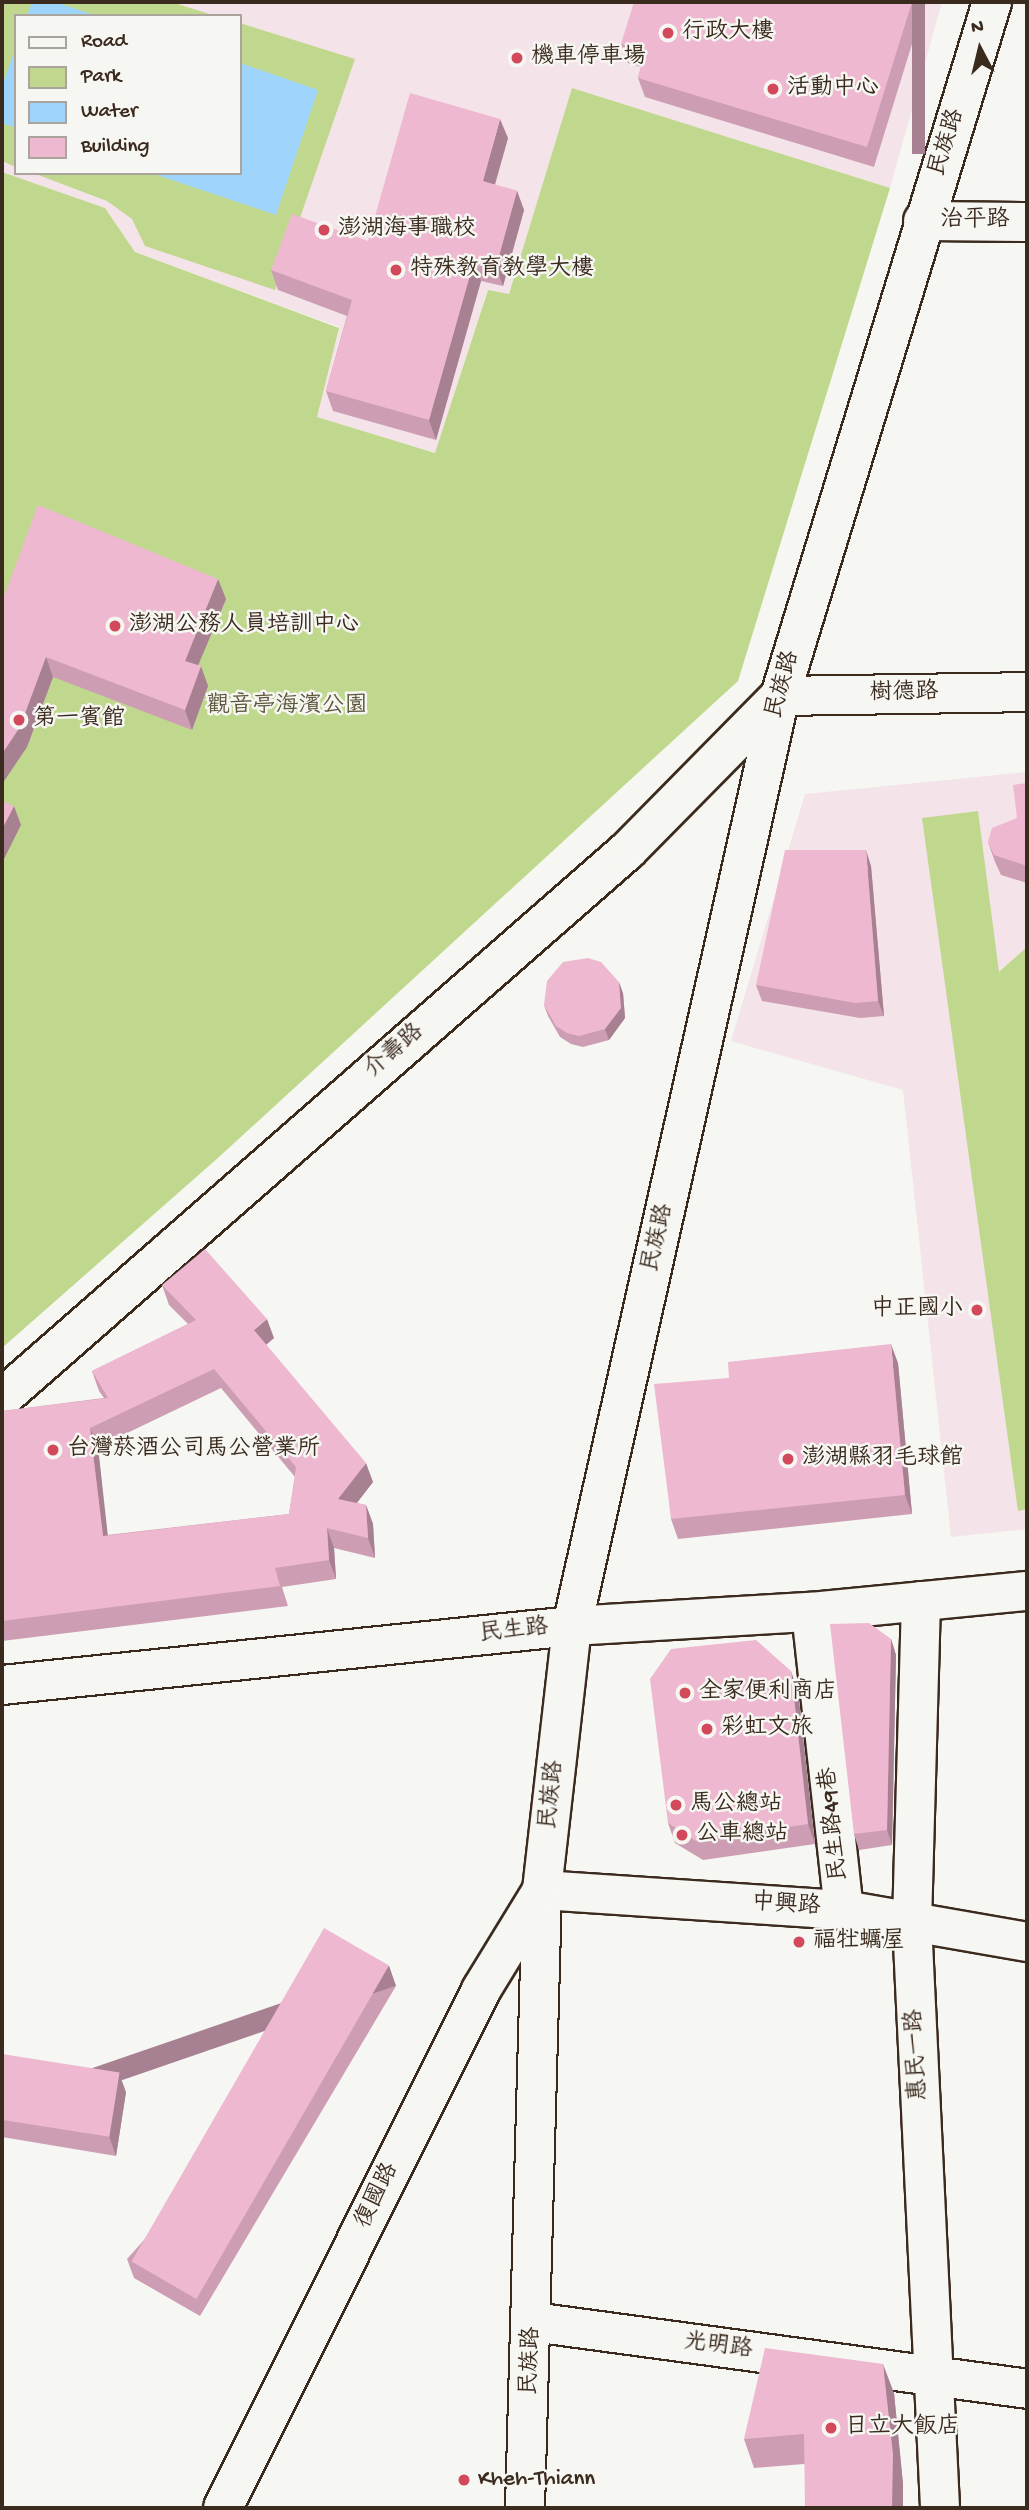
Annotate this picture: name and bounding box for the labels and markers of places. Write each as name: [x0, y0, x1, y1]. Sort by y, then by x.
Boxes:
place label: 行政大樓: [682, 19, 774, 47]
marker: 行政大樓: [660, 25, 676, 41]
place label: 機車停車場: [531, 44, 646, 72]
marker: 機車停車場: [509, 50, 525, 66]
place label: 活動中心: [787, 75, 879, 103]
marker: 活動中心: [765, 81, 781, 97]
place label: 澎湖海事職校: [338, 216, 476, 244]
marker: 澎湖海事職校: [316, 222, 332, 238]
place label: 特殊教育教學大樓: [410, 256, 594, 284]
marker: 特殊教育教學大樓: [388, 262, 404, 278]
place label: 澎湖公務人員培訓中心: [129, 612, 359, 640]
marker: 澎湖公務人員培訓中心: [107, 618, 123, 634]
place label: 第一賓館: [33, 706, 125, 734]
marker: 第一賓館: [11, 712, 27, 728]
place label: 中正國小: [871, 1296, 963, 1324]
marker: 中正國小: [969, 1302, 985, 1318]
place label: 台灣菸酒公司馬公營業所: [67, 1436, 320, 1464]
marker: 台灣菸酒公司馬公營業所: [45, 1442, 61, 1458]
place label: 澎湖縣羽毛球館: [802, 1445, 963, 1473]
marker: 澎湖縣羽毛球館: [780, 1451, 796, 1467]
place label: 全家便利商店: [699, 1679, 837, 1707]
marker: 全家便利商店: [677, 1685, 693, 1701]
place label: 彩虹文旅: [721, 1715, 813, 1743]
marker: 彩虹文旅: [699, 1721, 715, 1737]
place label: 馬公總站: [690, 1791, 782, 1819]
marker: 馬公總站: [668, 1797, 684, 1813]
place label: 公車總站: [696, 1821, 788, 1849]
marker: 公車總站: [674, 1827, 690, 1843]
place label: 福牡蠣屋: [813, 1928, 905, 1956]
marker: 福牡蠣屋: [791, 1934, 807, 1950]
place label: 日立大飯店: [845, 2414, 960, 2442]
marker: 日立大飯店: [823, 2420, 839, 2436]
place label: Kheh-Thiann: [478, 2466, 595, 2494]
marker: Kheh-Thiann: [456, 2472, 472, 2488]

